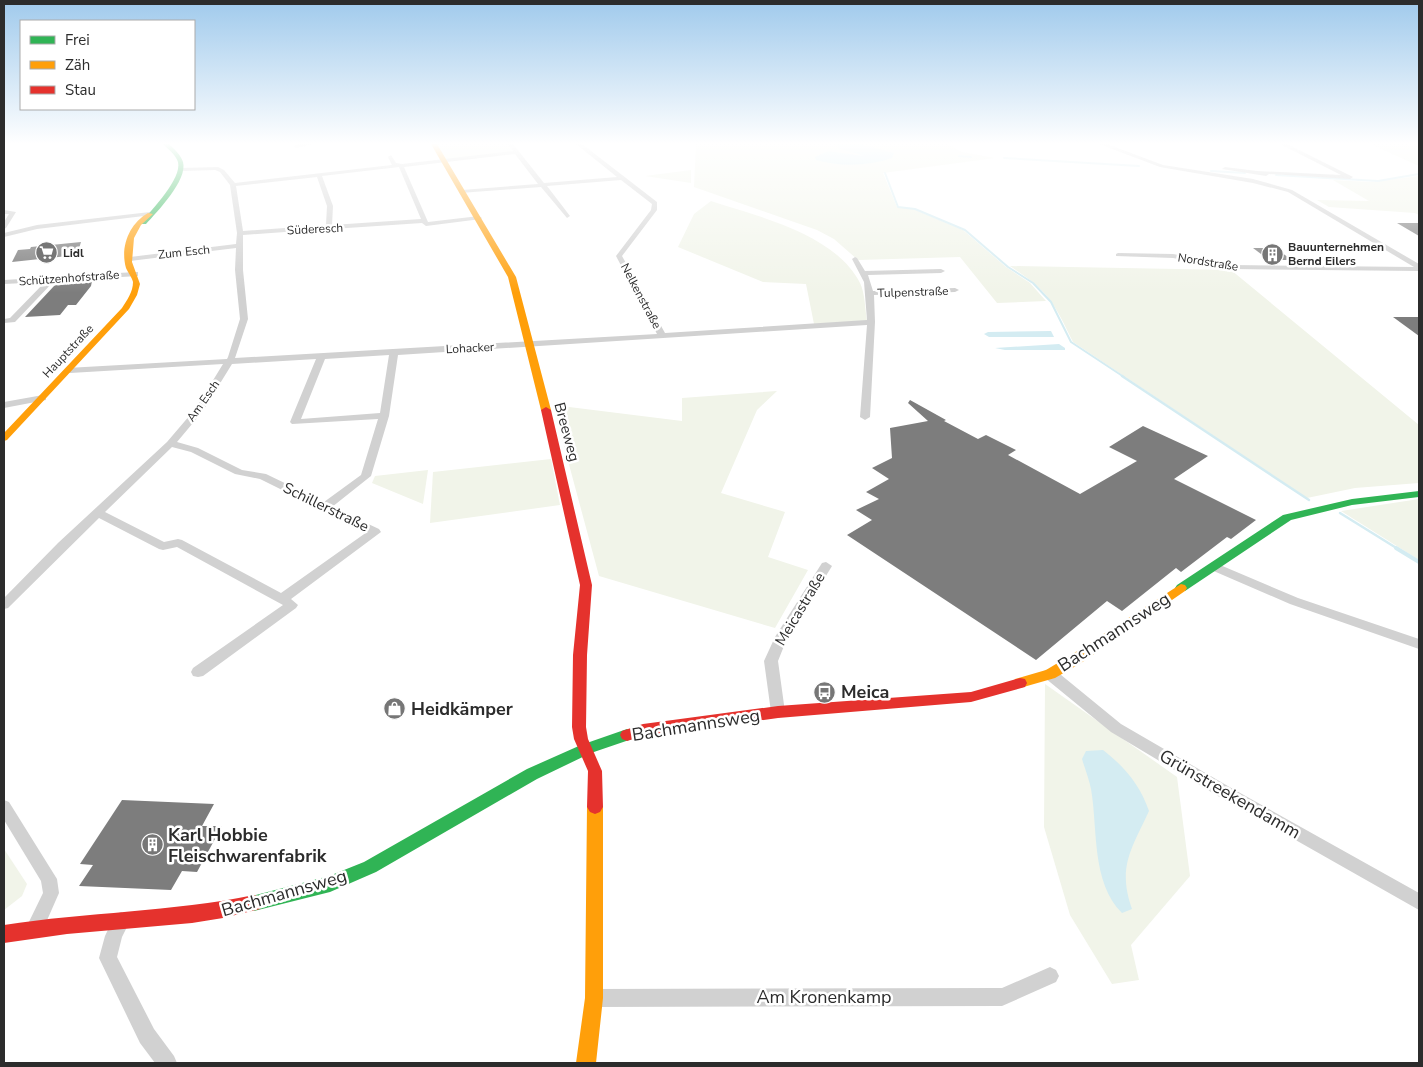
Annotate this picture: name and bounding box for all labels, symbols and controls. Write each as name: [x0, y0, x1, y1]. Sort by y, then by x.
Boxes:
legend: [20, 20, 195, 110]
text: Frei: [65, 30, 90, 50]
text: Zäh: [65, 55, 90, 75]
text: Stau: [65, 80, 96, 100]
street label: Süderesch: [286, 220, 344, 238]
place label: Bauunternehmen Bernd Eilers: [1288, 239, 1384, 269]
supermarket icon: Lidl: [35, 241, 59, 265]
street label: Zum Esch: [157, 241, 211, 263]
building icon: Bauunternehmen Bernd Eilers: [1260, 242, 1284, 266]
place label: Lidl: [63, 245, 84, 261]
street label: Nordstraße: [1177, 249, 1239, 275]
street label: Nelkenstraße: [617, 260, 665, 332]
street label: Schützenhofstraße: [18, 266, 120, 290]
street label: Tulpenstraße: [877, 283, 949, 301]
street label: Hauptstraße: [39, 321, 97, 381]
street label: Lohacker: [445, 339, 495, 357]
street label: Am Esch: [183, 377, 223, 425]
street label: Breeweg: [550, 400, 584, 464]
street label: Schillerstraße: [280, 478, 372, 536]
street label: Meicastraße: [770, 569, 830, 649]
street label: Bachmannsweg: [1053, 587, 1175, 677]
bus stop icon: Meica: [813, 680, 837, 704]
place label: Meica: [841, 680, 889, 704]
shop icon: Heidkämper: [383, 697, 407, 721]
place label: Heidkämper: [411, 697, 513, 721]
street label: Bachmannsweg: [630, 703, 762, 747]
street label: Grünstreekendamm: [1155, 744, 1305, 844]
place label: Karl Hobbie Fleischwarenfabrik: [168, 823, 327, 868]
building icon: Karl Hobbie Fleischwarenfabrik: [140, 833, 164, 857]
street label: Bachmannsweg: [219, 864, 349, 922]
street label: Am Kronenkamp: [756, 985, 892, 1009]

